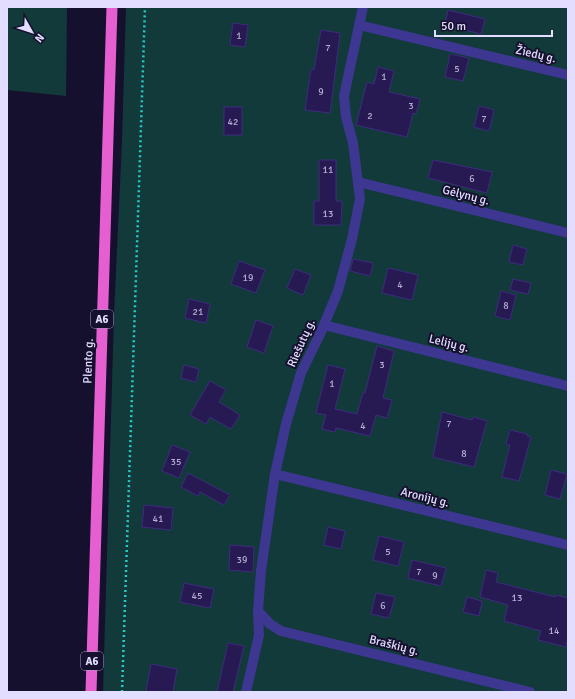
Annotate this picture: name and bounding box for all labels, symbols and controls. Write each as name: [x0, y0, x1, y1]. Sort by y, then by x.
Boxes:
north arrow: [12, 12, 52, 52]
scale bar: [435, 12, 552, 38]
text: 50 m: [441, 19, 466, 34]
house number: 1: [236, 30, 242, 42]
text: N: [32, 31, 47, 45]
house number: 7: [325, 42, 331, 54]
street label: Žiedų g.: [514, 43, 558, 66]
house number: 5: [454, 63, 460, 75]
house number: 1: [381, 71, 387, 83]
house number: 9: [318, 86, 324, 98]
house number: 3: [408, 100, 414, 112]
house number: 2: [367, 110, 373, 122]
house number: 7: [481, 113, 487, 125]
house number: 42: [228, 116, 238, 128]
house number: 11: [323, 164, 333, 176]
house number: 6: [469, 173, 475, 185]
street label: Gėlynų g.: [441, 182, 491, 209]
house number: 13: [323, 208, 333, 220]
house number: 19: [243, 272, 253, 284]
house number: 4: [397, 279, 403, 291]
house number: 8: [503, 300, 509, 312]
house number: 21: [193, 306, 203, 318]
road number: A6: [91, 310, 113, 328]
street label: Riešutų g.: [284, 317, 319, 370]
street label: Lelijų g.: [427, 331, 470, 356]
street label: Plento g.: [80, 338, 97, 384]
house number: 3: [379, 359, 385, 371]
house number: 1: [329, 378, 335, 390]
house number: 7: [446, 418, 452, 430]
house number: 4: [360, 420, 366, 432]
house number: 8: [461, 448, 467, 460]
house number: 35: [171, 456, 181, 468]
street label: Aronijų g.: [399, 484, 451, 511]
house number: 41: [153, 513, 163, 525]
house number: 5: [385, 546, 391, 558]
house number: 39: [237, 554, 247, 566]
house number: 7: [416, 566, 422, 578]
house number: 9: [432, 570, 438, 582]
house number: 45: [192, 590, 202, 602]
house number: 13: [512, 592, 522, 604]
house number: 6: [380, 600, 386, 612]
house number: 14: [549, 625, 560, 637]
street label: Braškių g.: [367, 632, 420, 659]
road number: A6: [81, 652, 103, 670]

